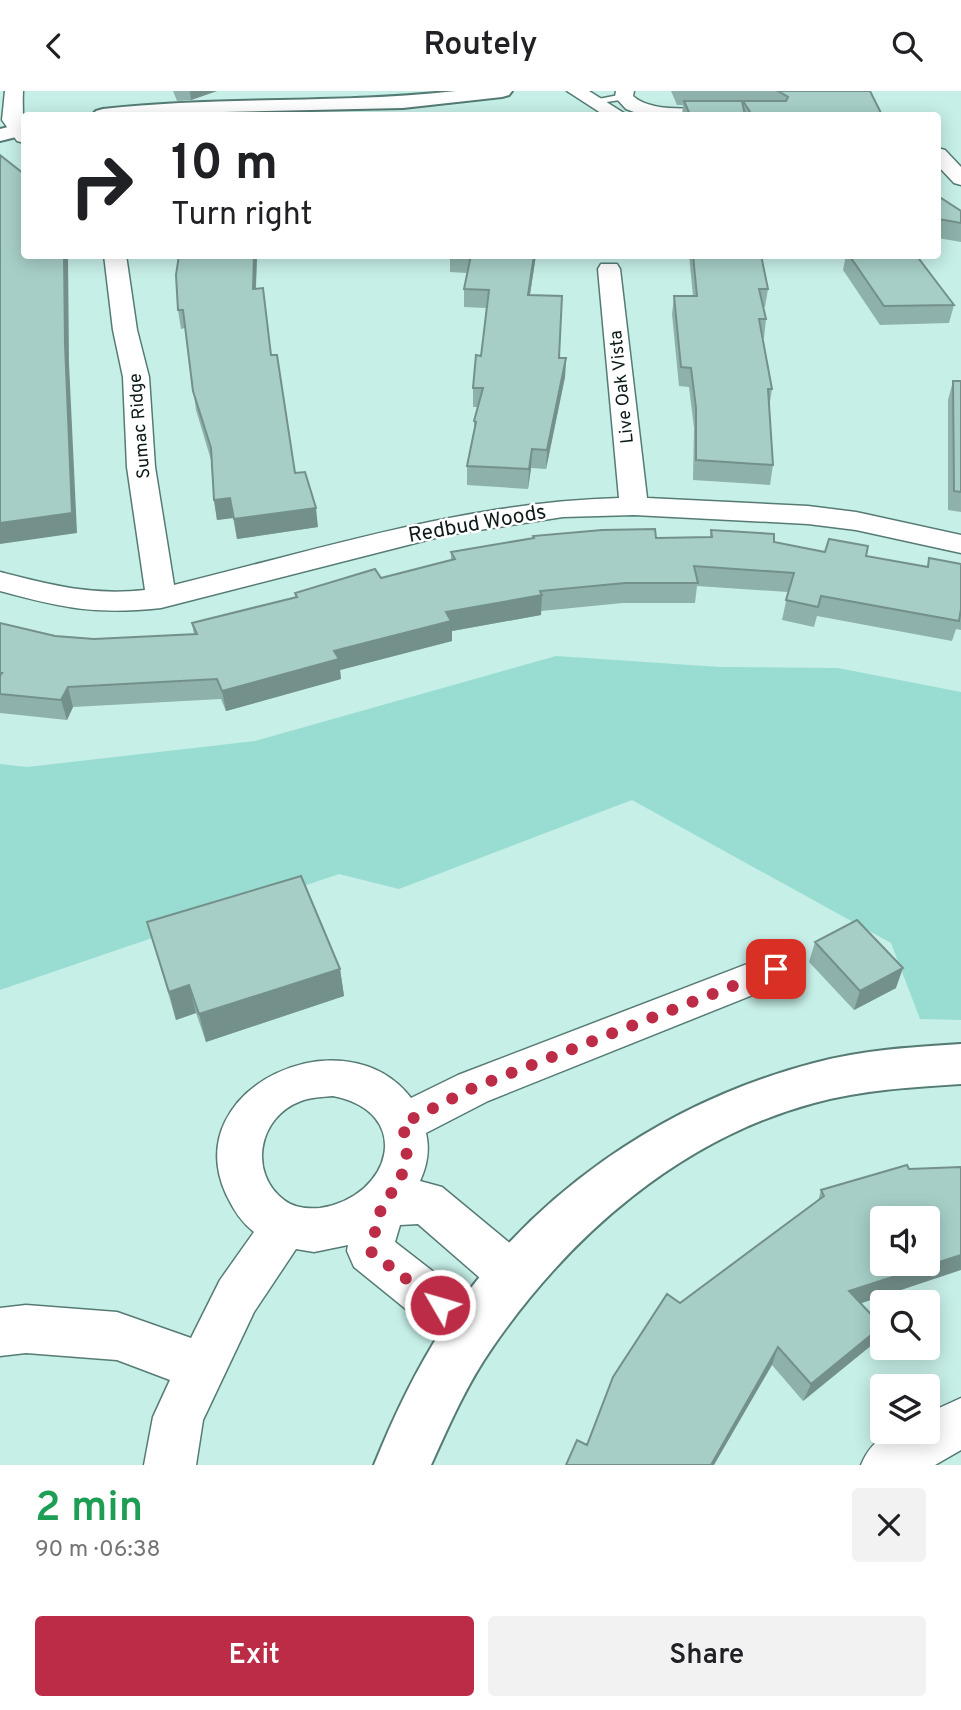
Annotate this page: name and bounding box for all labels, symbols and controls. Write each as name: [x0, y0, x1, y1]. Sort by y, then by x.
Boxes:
text: Routely: [423, 26, 538, 66]
icon: back: [35, 27, 73, 65]
icon: search: [888, 27, 926, 65]
text: 10 m: [171, 135, 278, 197]
icon: right: [56, 140, 147, 231]
text: Turn right: [171, 196, 313, 236]
street label: Live Oak Vista: [605, 329, 640, 445]
street label: Sumac Ridge: [124, 372, 157, 480]
street label: Redbud Woods: [406, 499, 548, 550]
pin: [746, 939, 806, 999]
icon: arrive: [757, 950, 795, 988]
map controls: [870, 1206, 940, 1444]
button: sound: [870, 1206, 940, 1276]
position arrow: [403, 1268, 477, 1342]
button: search: [870, 1290, 940, 1360]
button: layers: [870, 1374, 940, 1444]
text: 2 min: [35, 1483, 143, 1536]
button: close: [852, 1488, 926, 1562]
text: 90 m · 06:38: [35, 1536, 161, 1565]
button: Exit: [35, 1616, 474, 1696]
button: Share: [488, 1616, 926, 1696]

